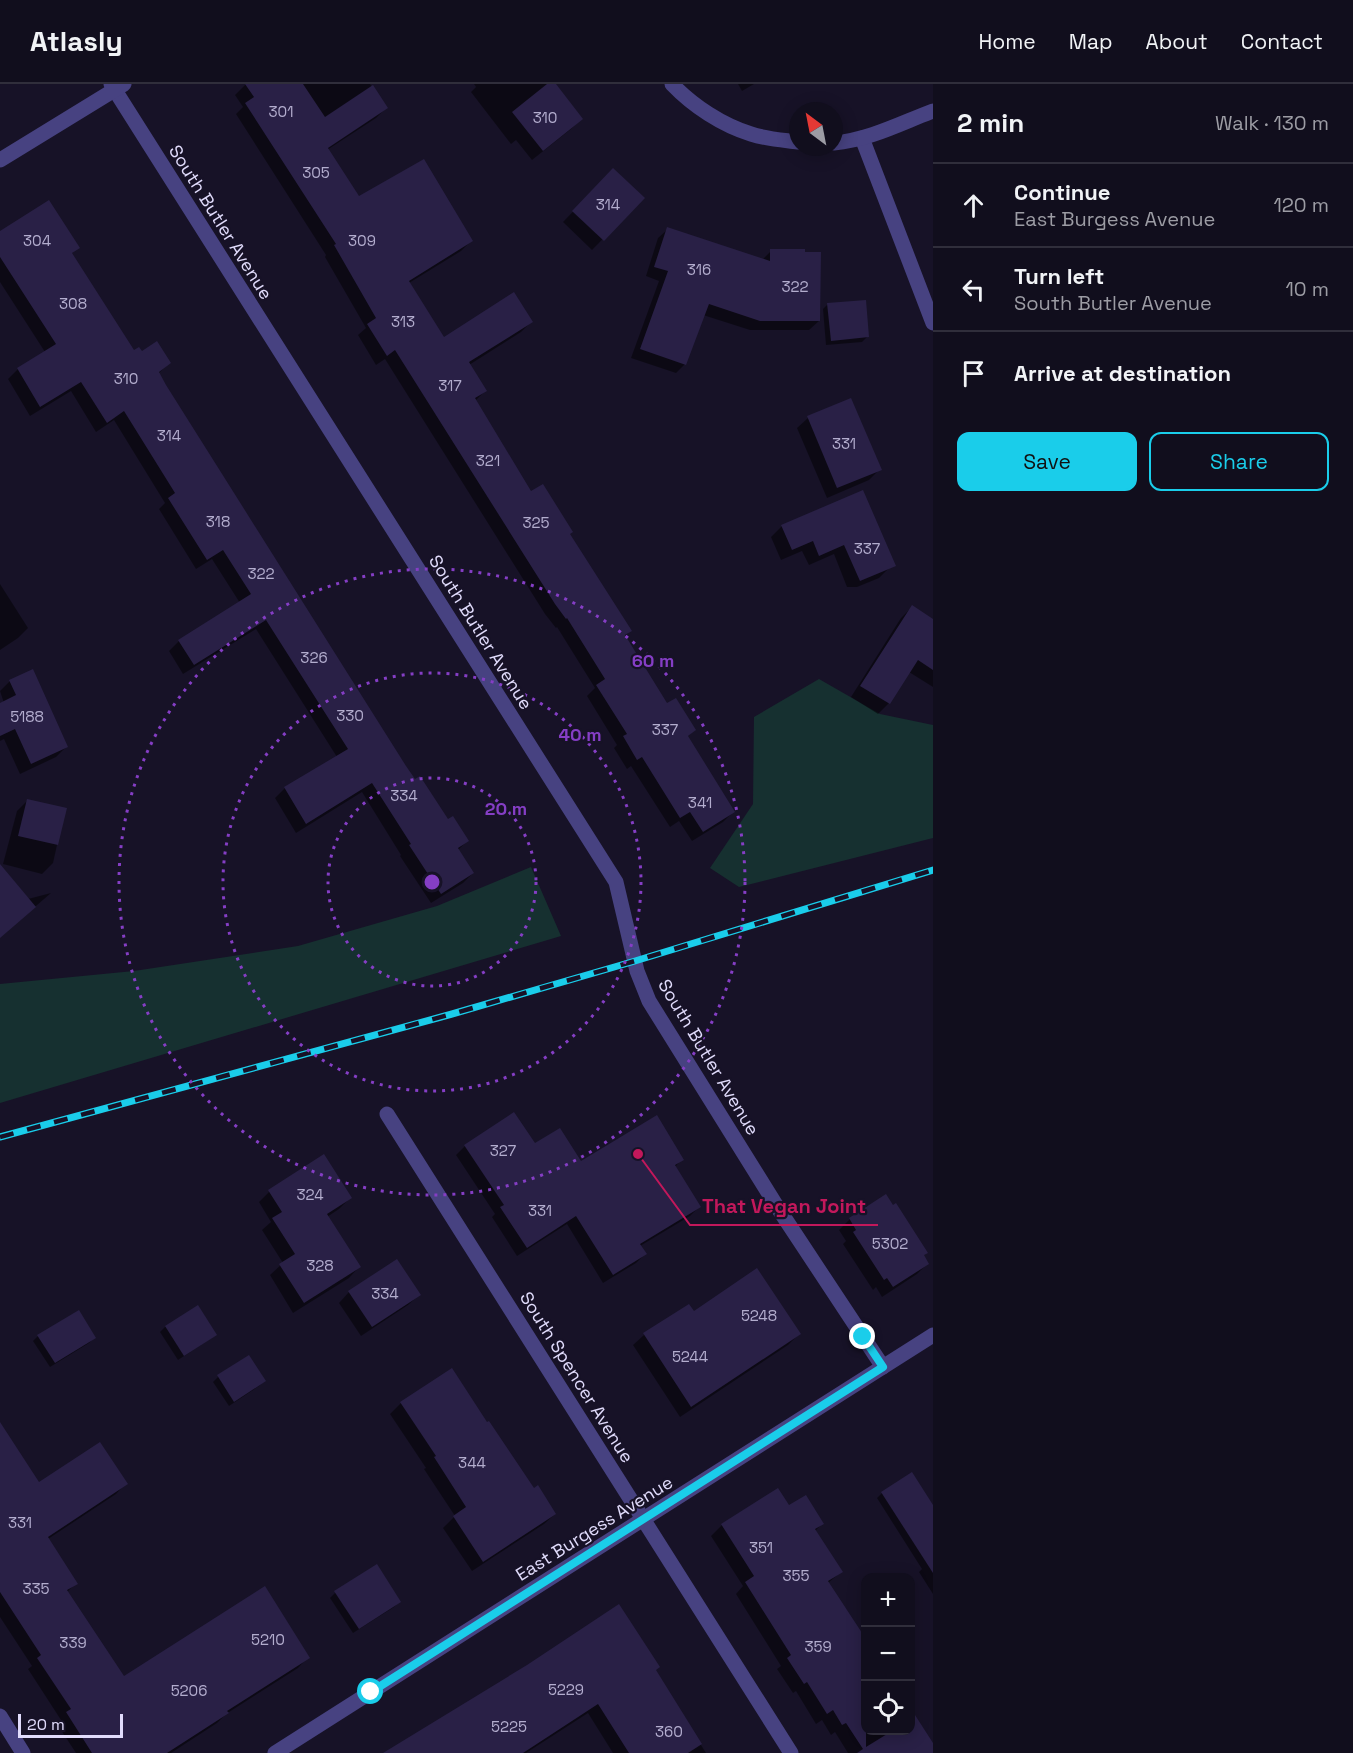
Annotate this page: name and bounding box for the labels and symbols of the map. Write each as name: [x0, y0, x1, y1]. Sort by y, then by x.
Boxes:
house number: 301: [269, 102, 293, 121]
north arrow: [789, 102, 843, 156]
house number: 310: [533, 108, 557, 127]
street label: South Butler Avenue: [164, 140, 278, 304]
house number: 305: [302, 163, 330, 182]
house number: 314: [596, 195, 620, 214]
house number: 304: [23, 231, 51, 250]
house number: 309: [348, 231, 376, 250]
house number: 316: [687, 260, 711, 279]
house number: 322: [781, 277, 809, 296]
house number: 308: [59, 294, 87, 313]
house number: 313: [391, 312, 415, 331]
house number: 310: [114, 369, 138, 388]
house number: 317: [438, 376, 462, 395]
house number: 314: [157, 426, 181, 445]
house number: 331: [832, 434, 856, 453]
house number: 321: [476, 451, 500, 470]
house number: 318: [206, 512, 230, 531]
house number: 325: [522, 513, 550, 532]
house number: 337: [854, 539, 880, 558]
street label: South Butler Avenue: [424, 550, 538, 714]
house number: 322: [247, 564, 275, 583]
house number: 326: [300, 648, 328, 667]
text: 60 m: [632, 649, 674, 672]
house number: 330: [336, 706, 364, 725]
house number: 5188: [10, 707, 44, 726]
house number: 337: [652, 720, 678, 739]
text: 40 m: [558, 723, 602, 746]
house number: 334: [390, 786, 418, 805]
house number: 341: [688, 793, 712, 812]
text: 20 m: [485, 797, 527, 820]
centre of rings: [422, 872, 442, 892]
street label: South Butler Avenue: [653, 975, 765, 1139]
house number: 327: [490, 1141, 516, 1160]
house number: 324: [296, 1185, 324, 1204]
callout: That Vegan Joint: [690, 1187, 878, 1225]
text: That Vegan Joint: [702, 1193, 866, 1219]
house number: 331: [528, 1201, 552, 1220]
house number: 5302: [872, 1234, 908, 1253]
house number: 328: [306, 1256, 334, 1275]
house number: 334: [371, 1284, 399, 1303]
street label: South Spencer Avenue: [515, 1287, 639, 1467]
house number: 5248: [741, 1306, 777, 1325]
route end: [849, 1323, 875, 1349]
house number: 5244: [672, 1347, 708, 1366]
house number: 344: [458, 1453, 486, 1472]
street label: East Burgess Avenue: [511, 1470, 677, 1586]
house number: 331: [8, 1513, 32, 1532]
house number: 351: [749, 1538, 773, 1557]
house number: 355: [782, 1566, 810, 1585]
house number: 335: [22, 1579, 50, 1598]
house number: 5210: [251, 1630, 285, 1649]
house number: 339: [59, 1633, 87, 1652]
house number: 359: [804, 1637, 832, 1656]
route start: [357, 1678, 383, 1704]
house number: 5229: [548, 1680, 584, 1699]
house number: 5206: [171, 1681, 207, 1700]
scale bar: [18, 1711, 123, 1738]
house number: 5225: [491, 1717, 527, 1736]
house number: 360: [655, 1722, 683, 1741]

